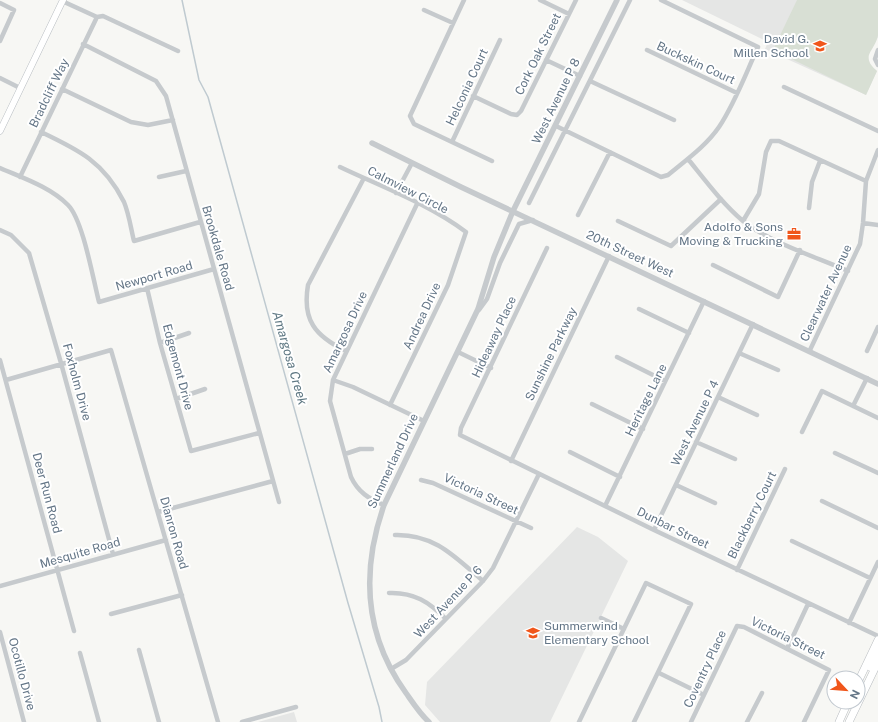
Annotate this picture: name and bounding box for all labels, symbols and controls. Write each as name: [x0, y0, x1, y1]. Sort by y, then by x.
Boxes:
street label: Cork Oak Street: [512, 10, 564, 97]
place label: David G. Millen School: [733, 32, 809, 60]
school or university icon: David G. Millen School: [812, 38, 828, 54]
street label: Buckskin Court: [655, 39, 738, 87]
street label: Helconia Court: [443, 46, 491, 128]
street label: Bradcliff Way: [26, 56, 72, 130]
street label: West Avenue P 8: [529, 56, 583, 146]
street label: Calmview Circle: [365, 164, 451, 217]
street label: Brookdale Road: [199, 204, 237, 292]
place label: Adolfo & Sons Moving & Trucking: [679, 220, 783, 248]
office icon: Adolfo & Sons Moving & Trucking: [786, 226, 802, 242]
street label: 20th Street West: [584, 228, 676, 281]
street label: Clearwater Avenue: [797, 242, 855, 344]
street label: Newport Road: [114, 258, 194, 294]
street label: Andrea Drive: [400, 280, 444, 352]
street label: Amargosa Drive: [320, 289, 370, 375]
street label: Hideaway Place: [469, 294, 519, 380]
street label: Sunshine Parkway: [522, 304, 580, 403]
water label: Amargosa Creek: [269, 309, 311, 407]
street label: Edgemont Drive: [160, 322, 196, 412]
street label: Foxholm Drive: [60, 342, 94, 422]
street label: Heritage Lane: [622, 361, 670, 439]
street label: West Avenue P 4: [668, 378, 722, 468]
street label: Summerland Drive: [365, 411, 421, 511]
street label: Deer Run Road: [30, 451, 64, 535]
street label: Blackberry Court: [725, 469, 779, 561]
street label: Victoria Street: [441, 471, 521, 518]
street label: Dianron Road: [157, 495, 191, 571]
street label: Dunbar Street: [635, 504, 712, 552]
street label: Mesquite Road: [38, 535, 122, 571]
street label: West Avenue P 6: [411, 563, 485, 641]
street label: Victoria Street: [749, 614, 828, 662]
place label: Summerwind Elementary School: [544, 619, 650, 647]
school or university icon: Summerwind Elementary School: [525, 625, 541, 641]
street label: Coventry Place: [681, 628, 729, 710]
street label: Ocotillo Drive: [6, 636, 38, 712]
north arrow: [826, 670, 866, 710]
text: N: [848, 688, 862, 701]

